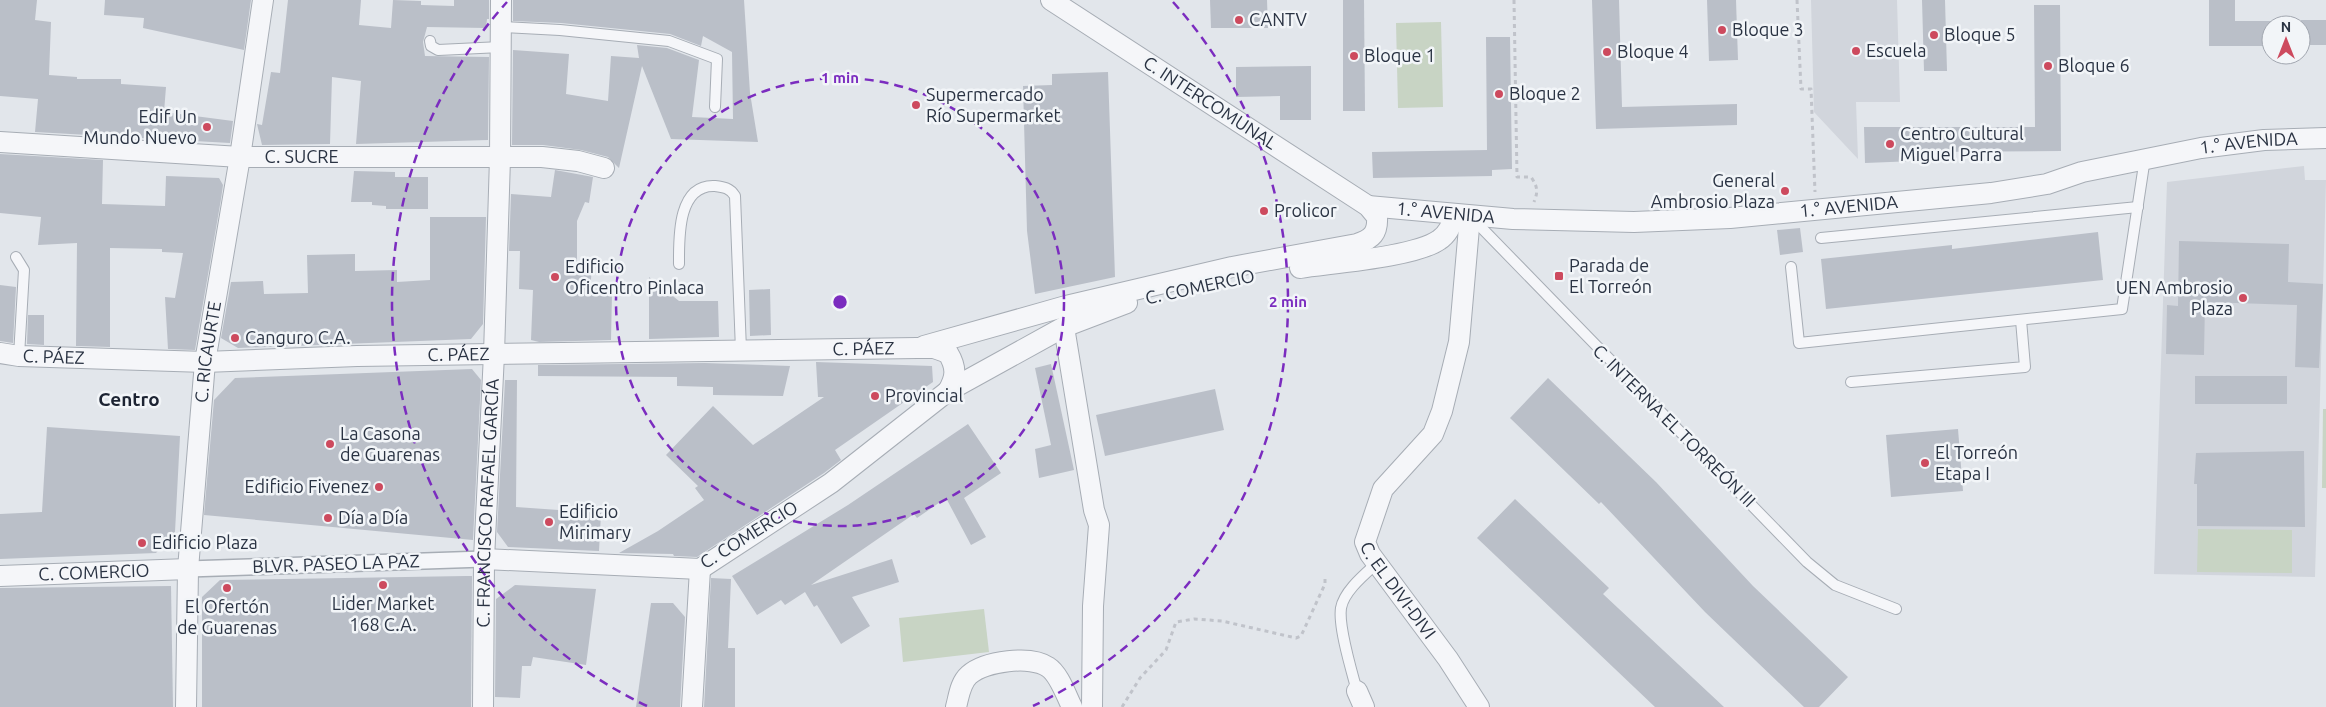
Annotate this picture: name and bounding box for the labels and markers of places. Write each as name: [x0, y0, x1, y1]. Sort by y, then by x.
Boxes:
place label: CANTV: [1249, 9, 1307, 29]
marker: CANTV: [1233, 14, 1245, 26]
place label: Bloque 3: [1732, 19, 1804, 39]
marker: Bloque 3: [1716, 24, 1728, 36]
place label: Bloque 5: [1944, 24, 2016, 44]
marker: Bloque 5: [1928, 29, 1940, 41]
place label: Escuela: [1866, 40, 1927, 60]
place label: Bloque 4: [1617, 41, 1689, 61]
place label: Bloque 1: [1364, 45, 1436, 65]
marker: Escuela: [1850, 45, 1862, 57]
marker: Bloque 4: [1601, 46, 1613, 58]
marker: Bloque 1: [1348, 50, 1360, 62]
place label: Bloque 6: [2058, 55, 2130, 75]
marker: Bloque 6: [2042, 60, 2054, 72]
place label: Bloque 2: [1509, 83, 1581, 103]
place label: Supermercado Río Supermarket: [926, 84, 1061, 125]
marker: Bloque 2: [1493, 88, 1505, 100]
marker: Supermercado Río Supermarket: [910, 99, 922, 111]
place label: Edif Un Mundo Nuevo: [83, 106, 197, 147]
marker: Edif Un Mundo Nuevo: [201, 121, 213, 133]
place label: Centro Cultural Miguel Parra: [1900, 123, 2024, 164]
marker: Centro Cultural Miguel Parra: [1884, 138, 1896, 150]
place label: General Ambrosio Plaza: [1651, 170, 1775, 211]
marker: General Ambrosio Plaza: [1779, 185, 1791, 197]
place label: Prolicor: [1274, 200, 1337, 220]
marker: Prolicor: [1258, 205, 1270, 217]
place label: Parada de El Torreón: [1569, 255, 1652, 296]
place label: Edificio Oficentro Pinlaca: [565, 256, 704, 297]
marker: Parada de El Torreón: [1553, 270, 1565, 282]
marker: Edificio Oficentro Pinlaca: [549, 271, 561, 283]
place label: UEN Ambrosio Plaza: [2116, 277, 2233, 318]
marker: UEN Ambrosio Plaza: [2237, 292, 2249, 304]
centre of rings: [831, 293, 849, 311]
place label: Canguro C.A.: [245, 327, 351, 347]
marker: Canguro C.A.: [229, 332, 241, 344]
place label: Provincial: [885, 385, 963, 405]
marker: Provincial: [869, 390, 881, 402]
place label: La Casona de Guarenas: [340, 423, 440, 464]
marker: La Casona de Guarenas: [324, 438, 336, 450]
place label: El Torreón Etapa I: [1935, 442, 2018, 483]
marker: El Torreón Etapa I: [1919, 457, 1931, 469]
place label: Edificio Fivenez: [245, 476, 369, 496]
marker: Edificio Fivenez: [373, 481, 385, 493]
place label: Edificio Mirimary: [559, 501, 631, 542]
place label: Día a Día: [338, 507, 408, 527]
marker: Día a Día: [322, 512, 334, 524]
marker: Edificio Mirimary: [543, 516, 555, 528]
place label: Edificio Plaza: [152, 532, 258, 552]
marker: Edificio Plaza: [136, 537, 148, 549]
marker: Lider Market 168 C.A.: [377, 579, 389, 591]
marker: El Ofertón de Guarenas: [221, 582, 233, 594]
place label: Lider Market 168 C.A.: [332, 593, 434, 634]
place label: El Ofertón de Guarenas: [177, 596, 277, 637]

